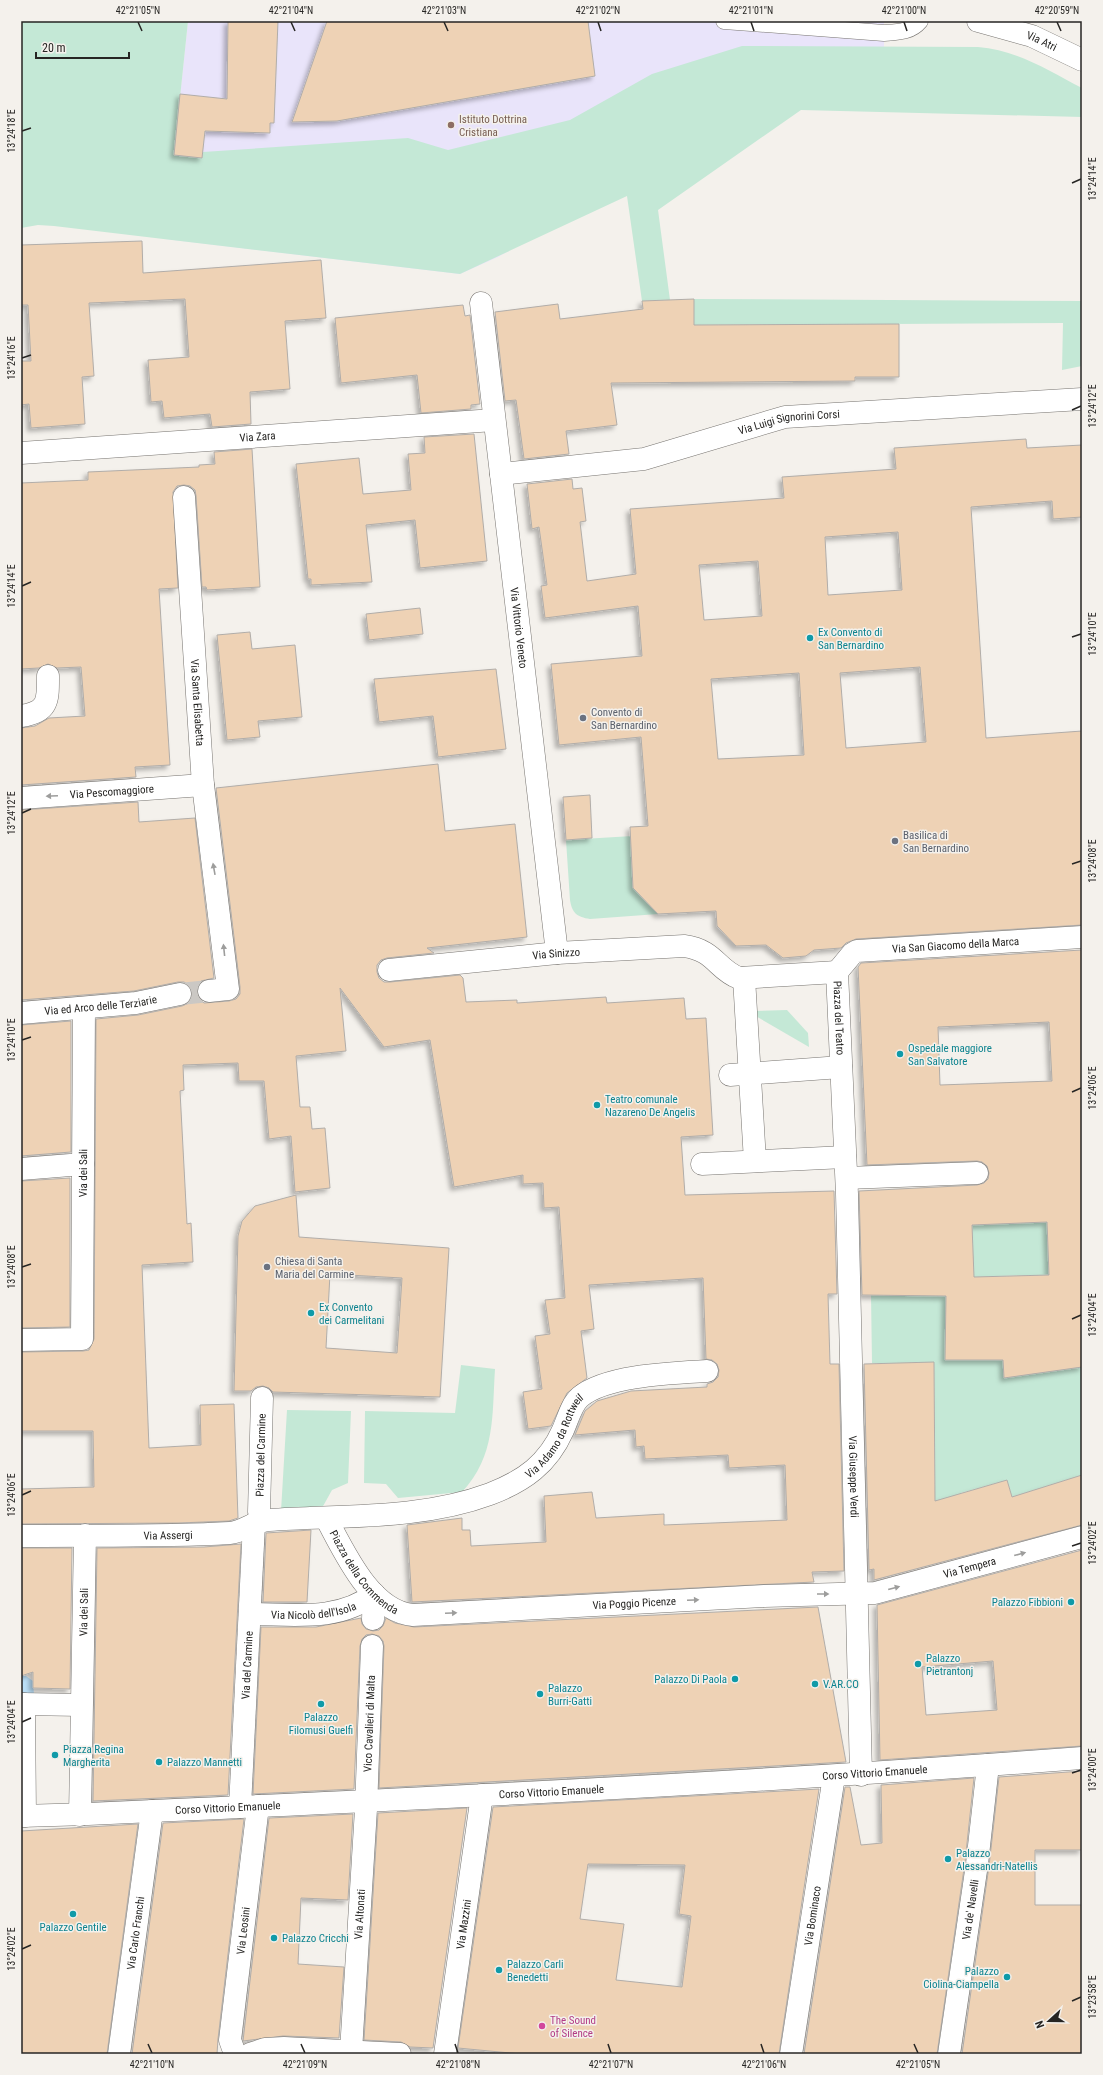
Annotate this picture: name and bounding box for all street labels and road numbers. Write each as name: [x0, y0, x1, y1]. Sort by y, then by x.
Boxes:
street label: Via Atri: [1025, 29, 1059, 54]
street label: Via Luigi Signorini Corsi: [737, 408, 840, 438]
street label: Via Zara: [239, 429, 276, 445]
street label: Via Vittorio Veneto: [507, 587, 530, 669]
street label: Via Santa Elisabetta: [188, 659, 206, 747]
street label: Via Pescomaggiore: [69, 783, 154, 802]
street label: Via San Giacomo della Marca: [892, 935, 1020, 956]
street label: Via Sinizzo: [532, 946, 581, 962]
street label: Piazza del Teatro: [830, 980, 847, 1056]
street label: Via ed Arco delle Terziarie: [44, 993, 158, 1018]
street label: Via dei Sali: [77, 1149, 90, 1197]
street label: Via Adamo da Rottweil: [523, 1391, 586, 1481]
street label: Piazza del Carmine: [253, 1413, 269, 1497]
street label: Via Giuseppe Verdi: [846, 1436, 861, 1518]
street label: Piazza della Commenda: [327, 1528, 400, 1617]
street label: Via Assergi: [143, 1529, 193, 1543]
street label: Via Tempera: [942, 1555, 998, 1581]
street label: Via dei Sali: [77, 1588, 91, 1636]
street label: Via Poggio Picenze: [592, 1595, 676, 1612]
street label: Via Nicolò dell'Isola: [271, 1600, 358, 1622]
street label: Via del Carmine: [239, 1631, 256, 1700]
street label: Vico Cavalieri di Malta: [361, 1675, 378, 1772]
street label: Corso Vittorio Emanuele: [822, 1763, 928, 1783]
street label: Corso Vittorio Emanuele: [498, 1783, 604, 1801]
street label: Corso Vittorio Emanuele: [175, 1799, 281, 1817]
street label: Via de' Navelli: [960, 1879, 982, 1941]
street label: Via Bominaco: [802, 1885, 824, 1946]
street label: Via Altonati: [352, 1889, 368, 1940]
street label: Via Carlo Franchi: [125, 1896, 147, 1971]
street label: Via Mazzini: [454, 1899, 474, 1950]
street label: Via Leosini: [234, 1906, 253, 1955]

